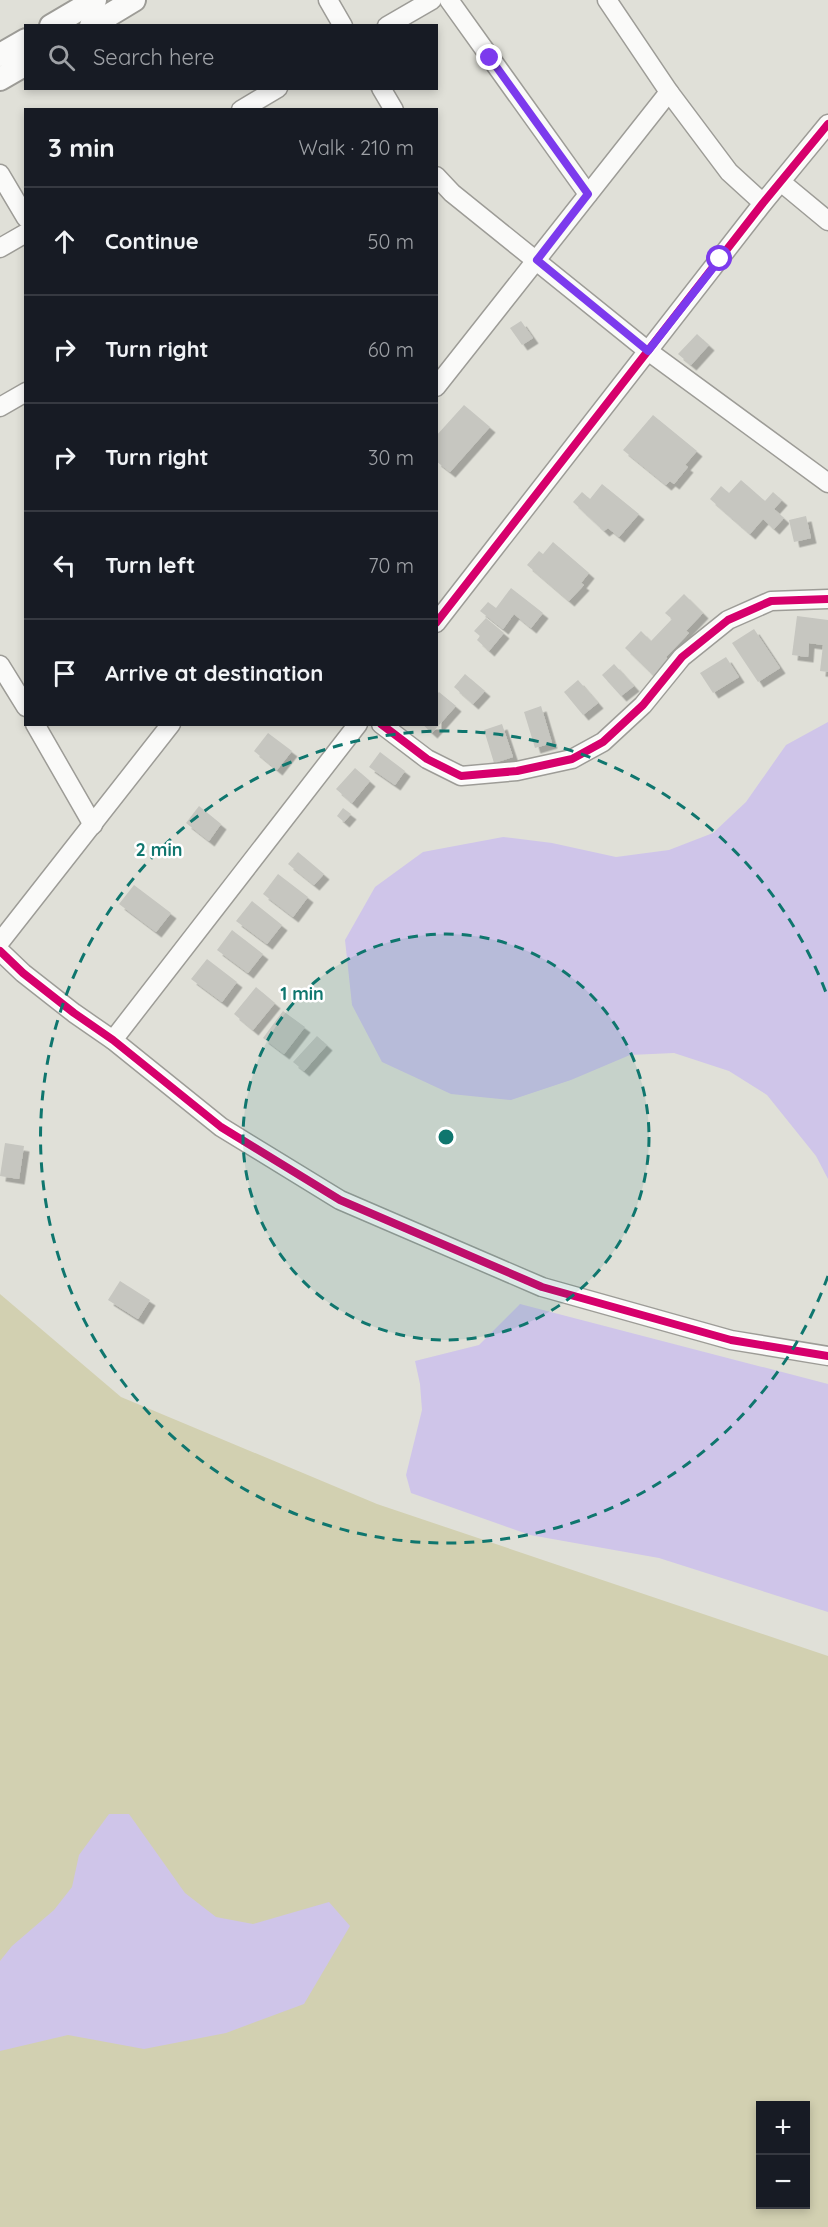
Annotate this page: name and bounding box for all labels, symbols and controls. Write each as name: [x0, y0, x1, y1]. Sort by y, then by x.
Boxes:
search box: [24, 24, 438, 90]
icon: search: [45, 41, 78, 74]
text: Search here: [93, 43, 214, 71]
route end: [476, 44, 502, 70]
text: 3 min: [48, 131, 115, 164]
text: Walk · 210 m: [299, 135, 414, 160]
icon: ahead: [48, 225, 81, 258]
text: Continue: [105, 227, 199, 255]
text: 50 m: [368, 229, 414, 254]
route start: [706, 245, 732, 271]
icon: right: [48, 333, 81, 366]
text: Turn right: [105, 335, 209, 363]
text: 60 m: [368, 337, 414, 362]
icon: right: [48, 441, 81, 474]
text: Turn right: [105, 443, 209, 471]
text: 30 m: [368, 445, 414, 470]
icon: left: [48, 549, 81, 582]
text: Turn left: [105, 551, 195, 579]
text: 70 m: [368, 553, 414, 578]
icon: arrive: [48, 657, 81, 690]
text: Arrive at destination: [105, 659, 323, 687]
text: 2 min: [136, 838, 182, 861]
text: 1 min: [280, 982, 324, 1005]
centre of rings: [436, 1127, 456, 1147]
map controls: [756, 2101, 810, 2209]
button: +: [756, 2101, 810, 2155]
button: −: [756, 2155, 810, 2209]

